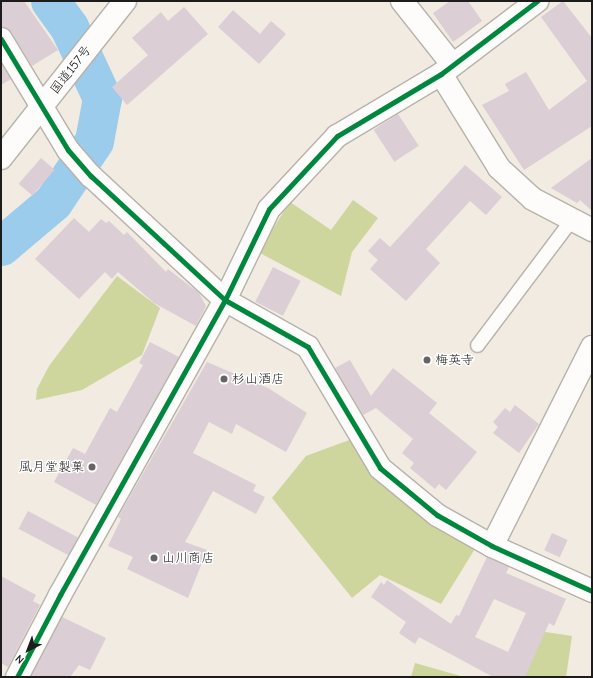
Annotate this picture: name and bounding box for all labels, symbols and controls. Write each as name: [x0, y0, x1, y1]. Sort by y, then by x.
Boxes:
street label: 国道157号: [47, 43, 95, 97]
place label: 梅英寺: [435, 352, 474, 368]
marker: 梅英寺: [422, 355, 432, 365]
place label: 杉山酒店: [232, 371, 284, 387]
marker: 杉山酒店: [219, 374, 229, 384]
place label: 風月堂製菓: [19, 459, 84, 475]
marker: 風月堂製菓: [87, 462, 97, 472]
place label: 山川商店: [162, 550, 214, 566]
marker: 山川商店: [149, 553, 159, 563]
north arrow: [8, 630, 48, 670]
text: N: [13, 652, 27, 667]

